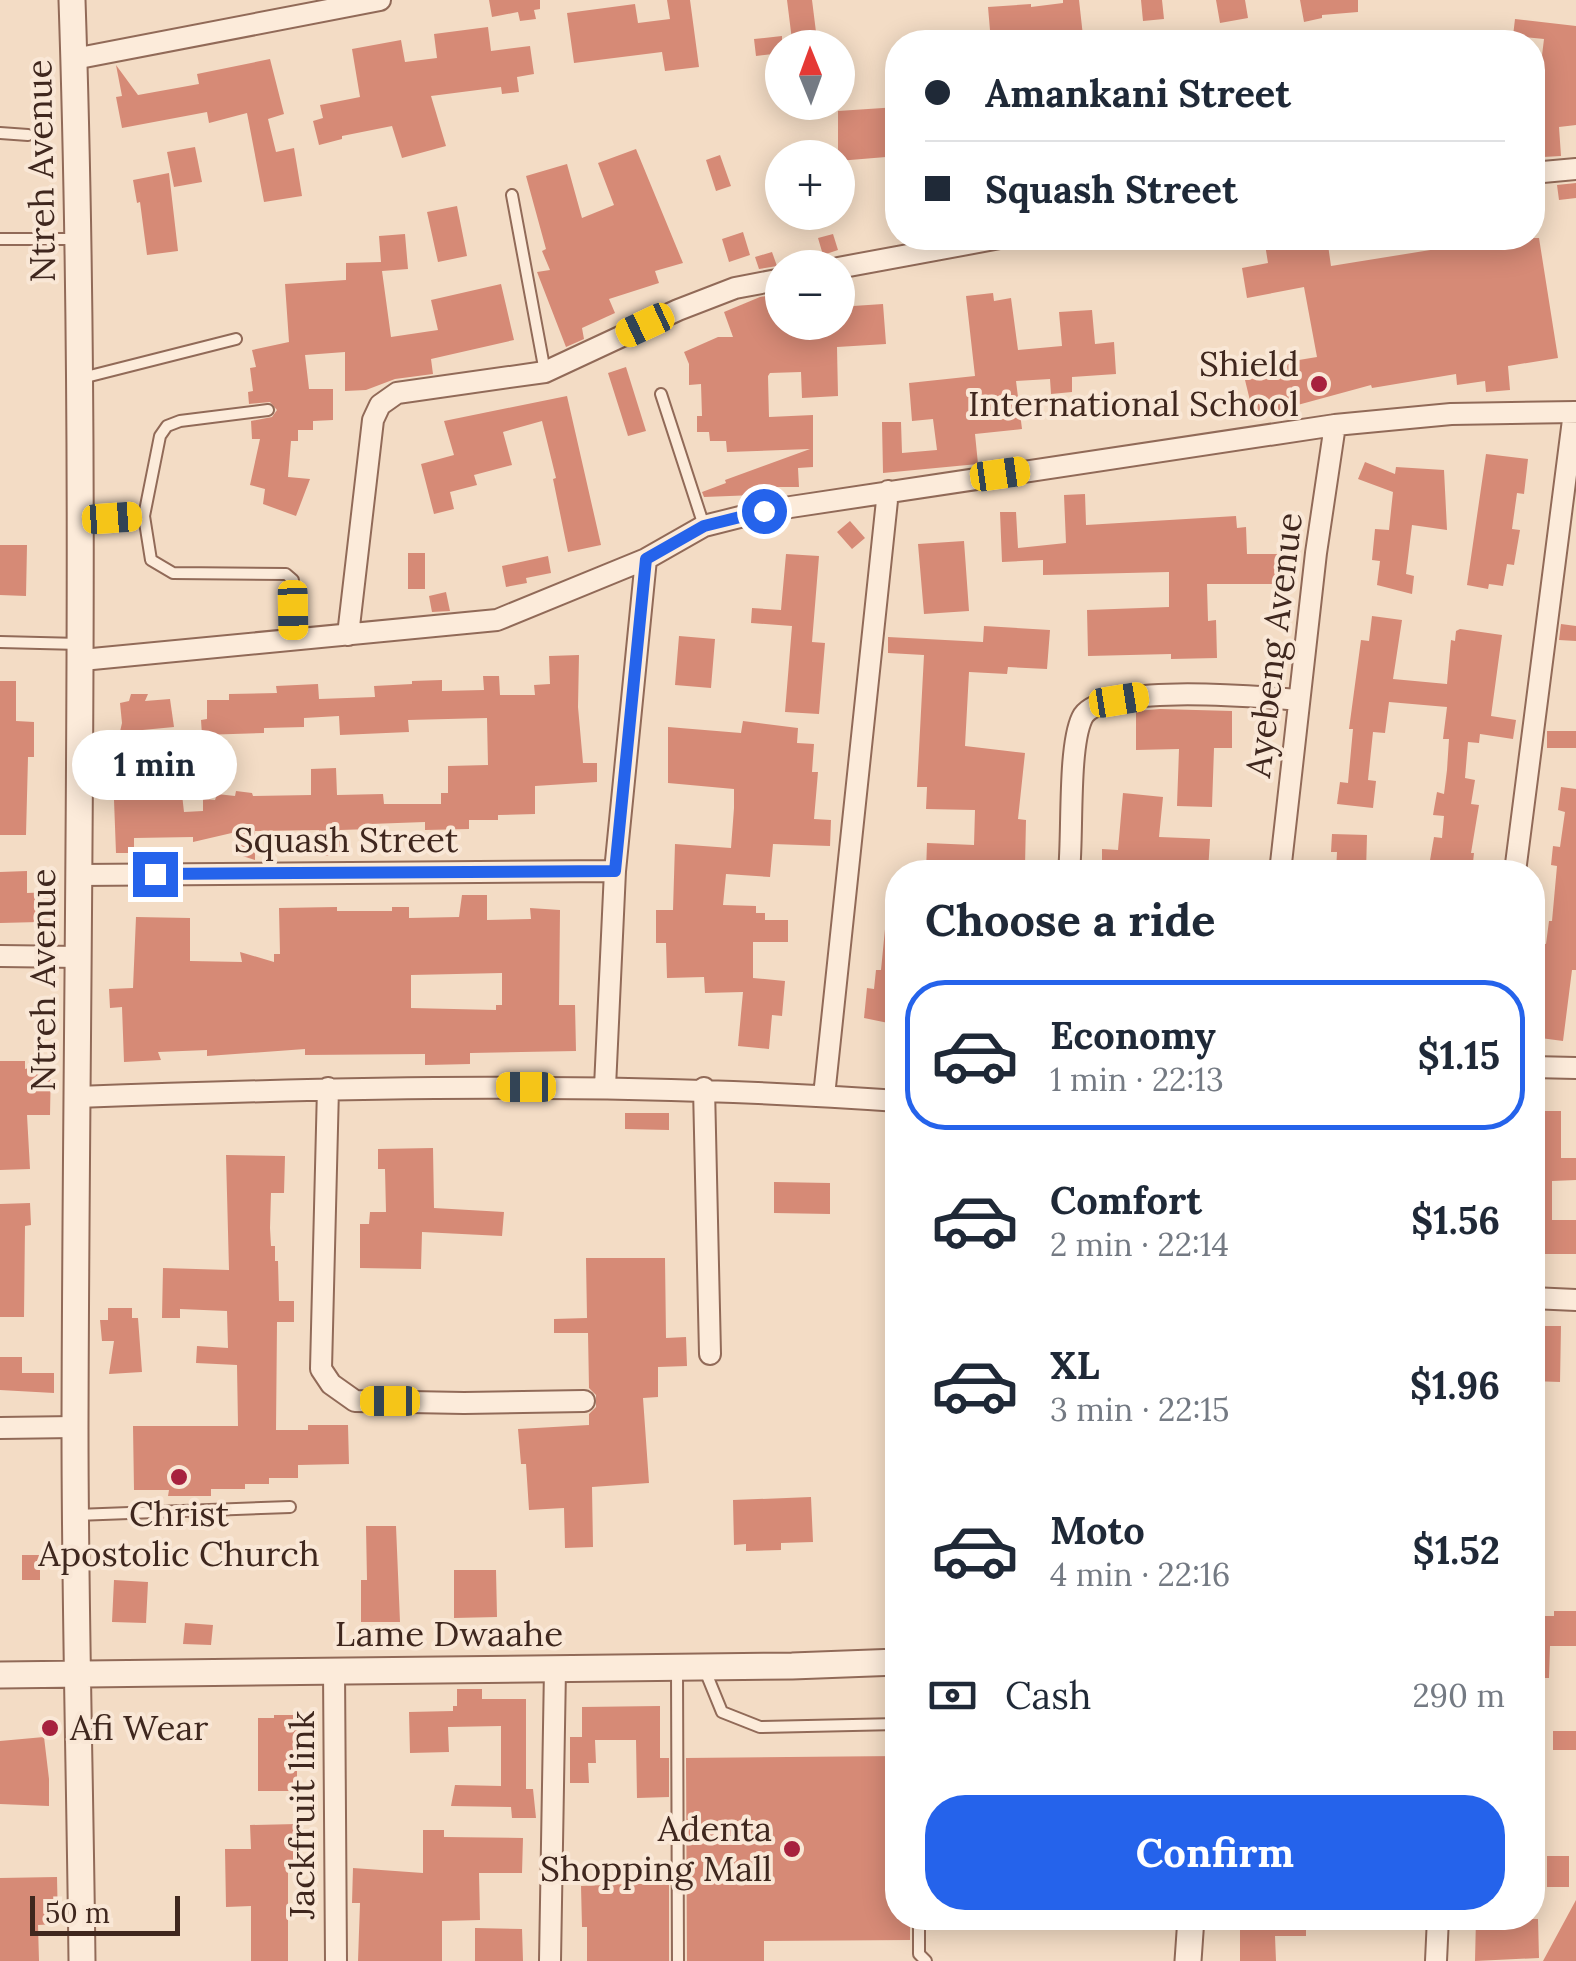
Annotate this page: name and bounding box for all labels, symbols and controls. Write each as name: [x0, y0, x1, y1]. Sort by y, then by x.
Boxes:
north arrow: [765, 30, 855, 120]
map controls: [765, 30, 855, 340]
street label: Ntreh Avenue: [16, 59, 65, 283]
text: Amankani Street: [985, 69, 1291, 117]
button: +: [765, 140, 855, 230]
text: Squash Street: [985, 165, 1238, 213]
button: −: [765, 250, 855, 340]
car: [611, 299, 679, 351]
place label: Shield International School: [968, 341, 1299, 426]
marker: Shield International School: [1308, 373, 1330, 395]
car: [968, 455, 1032, 493]
route start: [742, 489, 787, 534]
car: [81, 501, 143, 535]
street label: Ayebeng Avenue: [1235, 510, 1312, 781]
car: [277, 580, 309, 640]
car: [1087, 680, 1151, 720]
callout: 1 min: [72, 729, 238, 799]
text: 1 min: [114, 744, 195, 785]
street label: Squash Street: [234, 817, 459, 862]
route end: [133, 852, 178, 897]
street label: Ntreh Avenue: [20, 869, 65, 1091]
text: Choose a ride: [925, 891, 1215, 948]
icon: car: [930, 1010, 1020, 1100]
text: Economy: [1050, 1011, 1216, 1059]
text: $1.15: [1417, 1031, 1500, 1079]
text: 1 min · 22:13: [1050, 1059, 1224, 1100]
car: [496, 1072, 556, 1102]
icon: car: [930, 1175, 1020, 1265]
text: Comfort: [1050, 1176, 1202, 1224]
text: $1.56: [1411, 1196, 1500, 1244]
text: 2 min · 22:14: [1050, 1224, 1229, 1265]
icon: car: [930, 1340, 1020, 1430]
text: XL: [1050, 1341, 1100, 1389]
text: $1.96: [1410, 1361, 1500, 1409]
car: [360, 1386, 420, 1416]
text: 3 min · 22:15: [1050, 1389, 1230, 1430]
marker: Christ Apostolic Church: [168, 1466, 190, 1488]
place label: Christ Apostolic Church: [37, 1491, 320, 1576]
icon: car: [930, 1505, 1020, 1595]
text: Moto: [1050, 1506, 1145, 1554]
text: $1.52: [1413, 1526, 1500, 1574]
text: 4 min · 22:16: [1050, 1554, 1230, 1595]
street label: Lame Dwaahe: [335, 1611, 563, 1656]
icon: cash: [925, 1668, 980, 1723]
text: Cash: [1005, 1671, 1092, 1719]
text: 290 m: [1412, 1675, 1505, 1716]
place label: Afi Wear: [69, 1705, 209, 1750]
street label: Jackfruit link: [279, 1711, 324, 1920]
marker: Afi Wear: [39, 1717, 61, 1739]
button: Confirm: [925, 1795, 1505, 1910]
place label: Adenta Shopping Mall: [540, 1806, 772, 1891]
marker: Adenta Shopping Mall: [781, 1838, 803, 1860]
scale bar: [30, 1891, 180, 1936]
text: 50 m: [45, 1895, 110, 1931]

